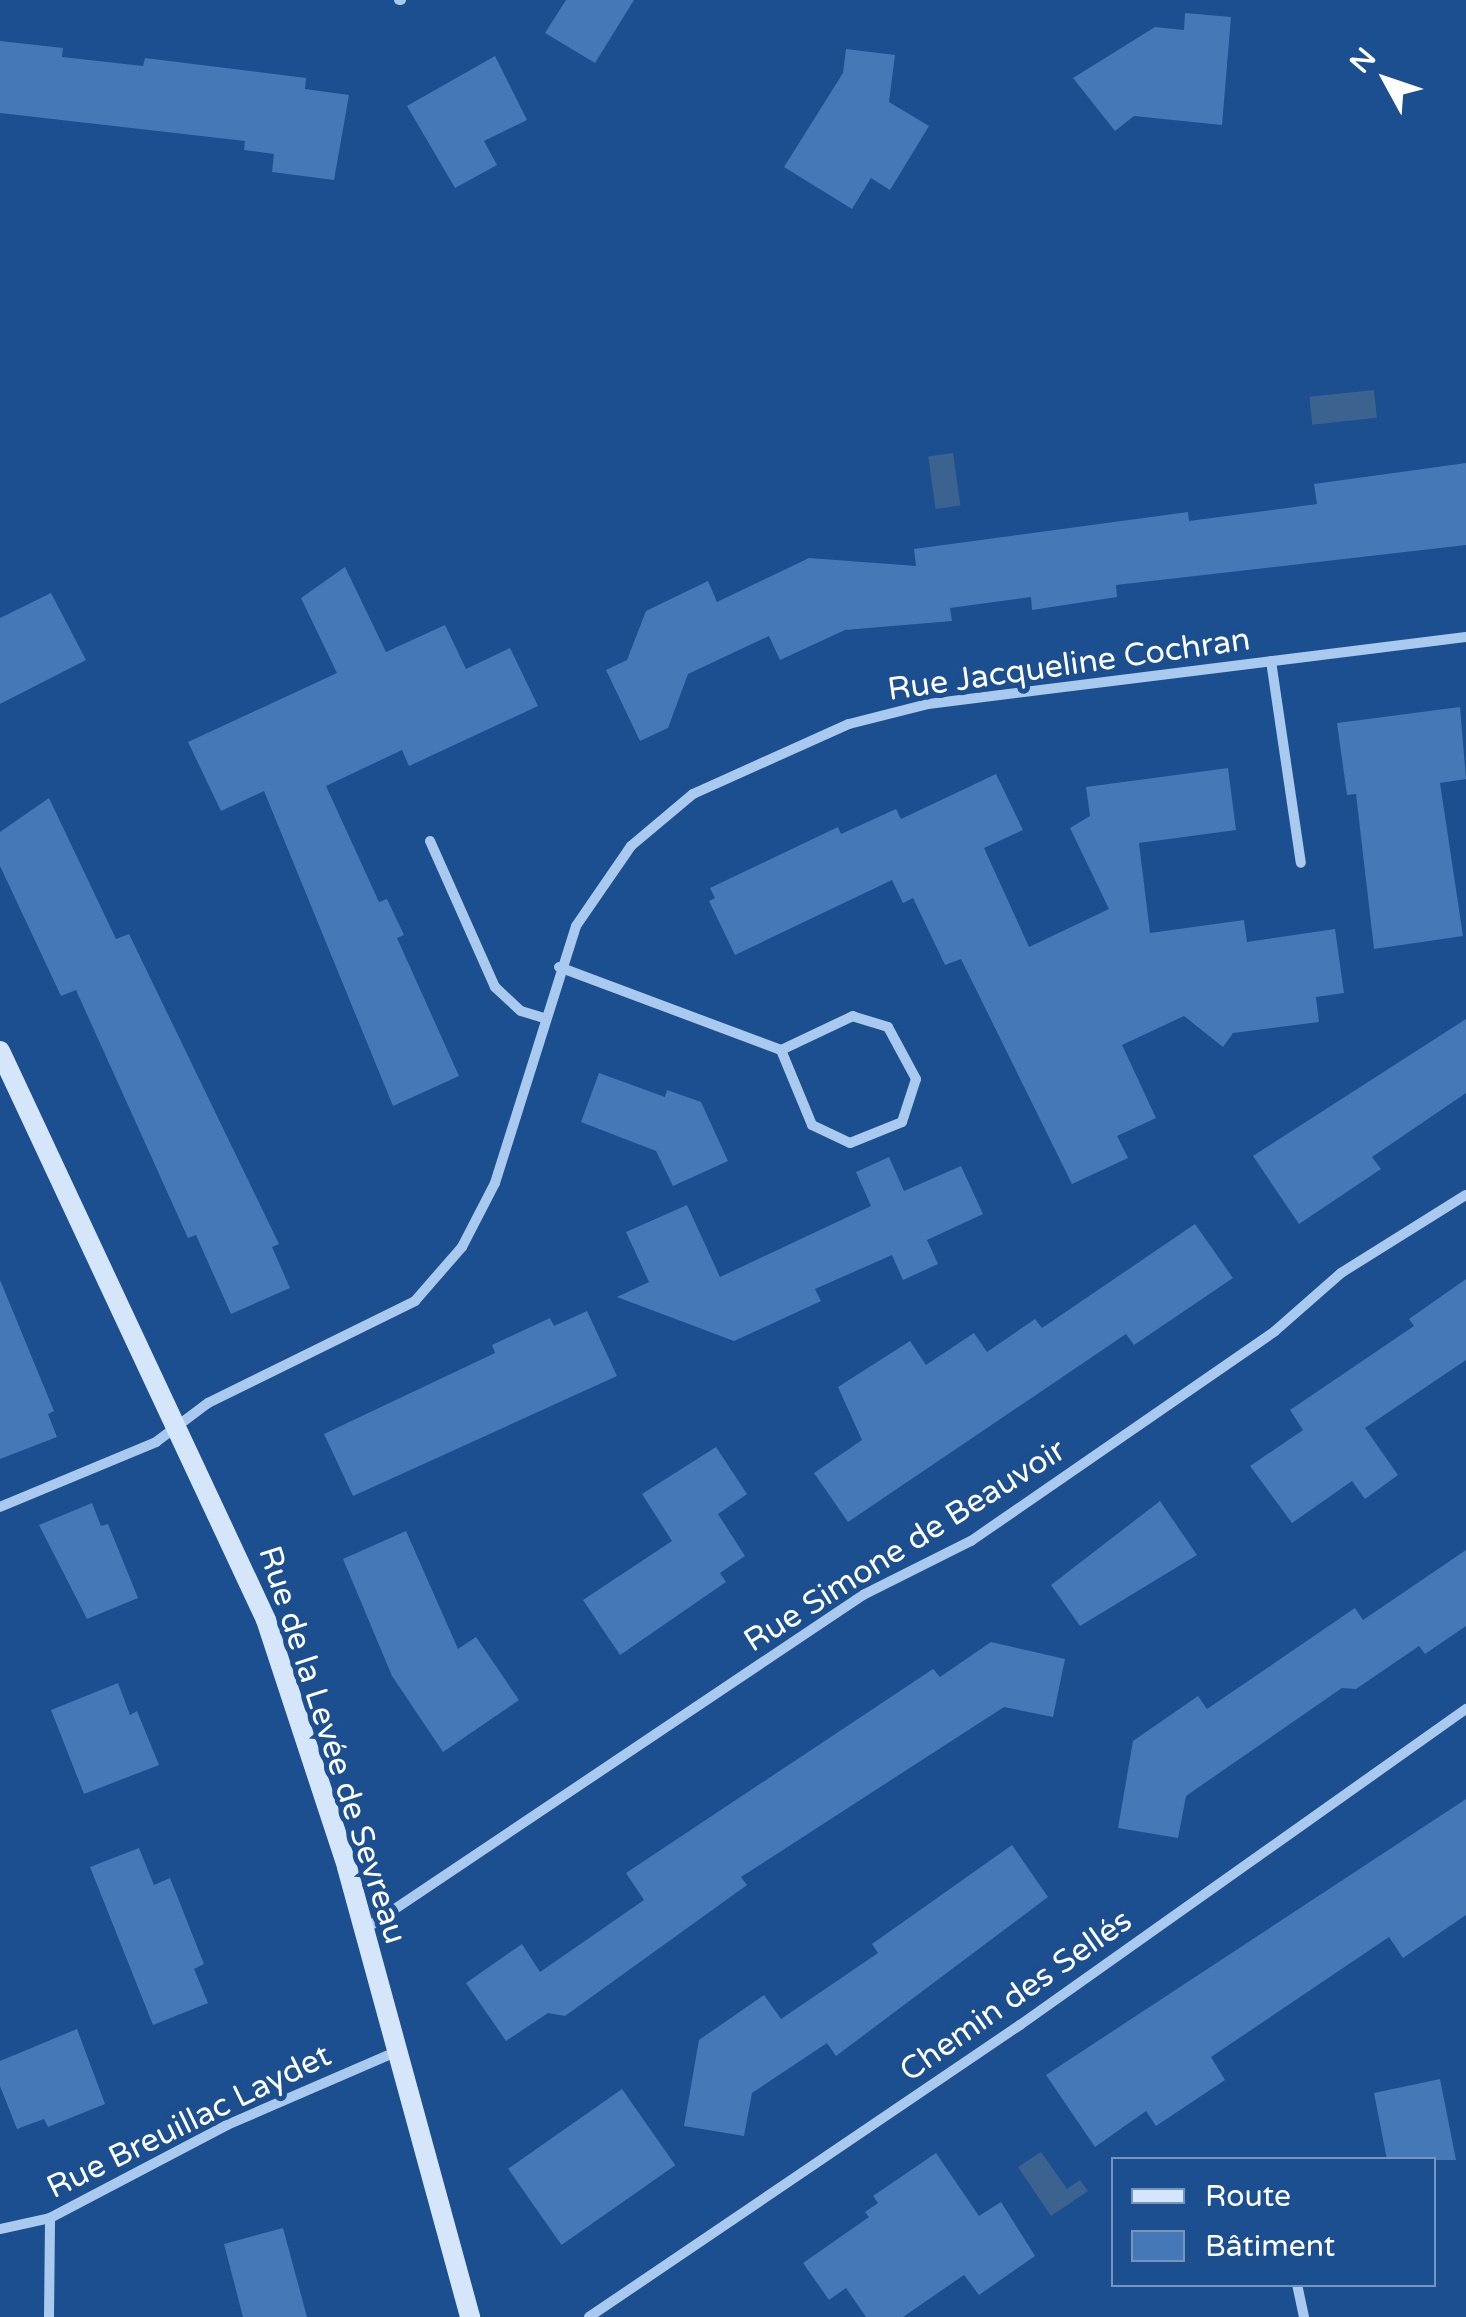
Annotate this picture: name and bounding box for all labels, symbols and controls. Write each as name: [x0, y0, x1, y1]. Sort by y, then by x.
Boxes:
north arrow: [1336, 30, 1436, 130]
text: N: [1343, 41, 1383, 80]
street label: Rue Jacqueline Cochran: [885, 621, 1253, 709]
street label: Rue Simone de Beauvoir: [737, 1431, 1073, 1661]
street label: Rue de la Levée de Sevreau: [250, 1541, 414, 1949]
street label: Chemin des Sellés: [893, 1902, 1139, 2090]
street label: Rue Breuillac Laydet: [41, 2037, 337, 2207]
legend: [1111, 2157, 1436, 2287]
text: Route: [1205, 2178, 1291, 2215]
text: Bâtiment: [1205, 2228, 1335, 2265]

